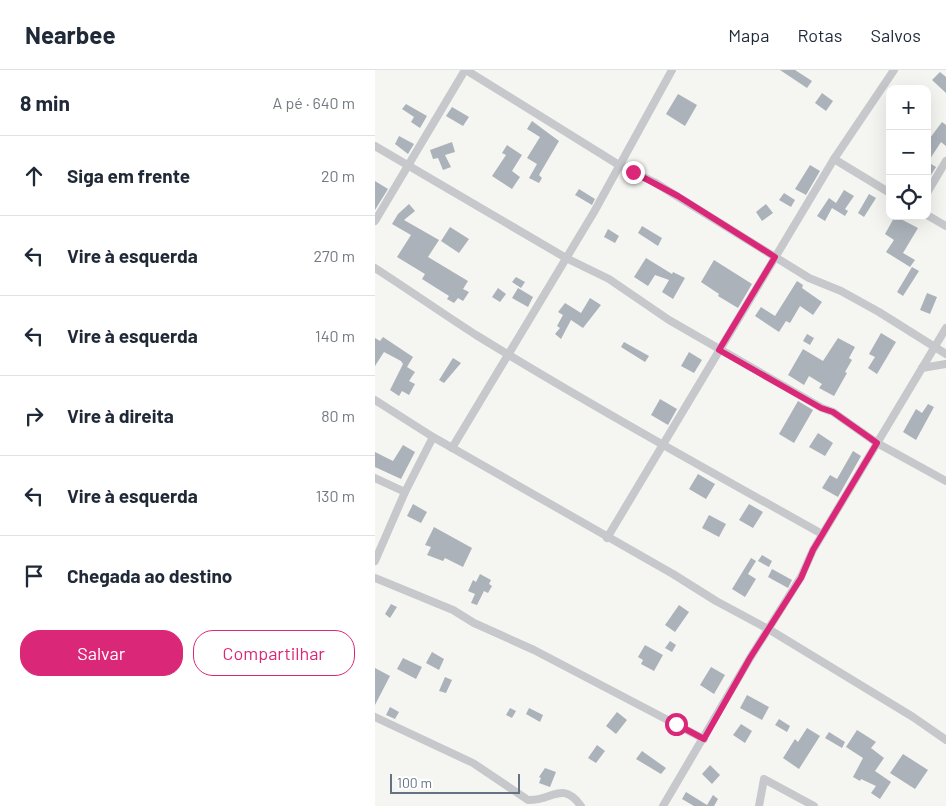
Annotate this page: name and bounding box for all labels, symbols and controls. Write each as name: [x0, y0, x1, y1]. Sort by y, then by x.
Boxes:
text: Nearbee: [25, 20, 116, 49]
text: Mapa: [728, 24, 769, 46]
text: Rotas: [797, 24, 842, 46]
text: Salvos: [870, 24, 921, 46]
map controls: [886, 85, 931, 220]
button: +: [886, 85, 931, 130]
text: 8 min: [20, 90, 70, 115]
text: A pé · 640 m: [273, 93, 355, 112]
button: −: [886, 130, 931, 175]
route end: [622, 161, 645, 184]
icon: ahead: [20, 162, 48, 190]
text: Siga em frente: [67, 164, 190, 187]
text: 20 m: [321, 166, 355, 185]
button: locate: [886, 175, 931, 220]
icon: left: [20, 242, 48, 270]
text: Vire à esquerda: [67, 244, 198, 267]
text: 270 m: [313, 246, 355, 265]
icon: left: [20, 322, 48, 350]
text: Vire à esquerda: [67, 324, 198, 347]
text: 140 m: [315, 326, 355, 345]
icon: right: [20, 402, 48, 430]
text: Vire à direita: [67, 404, 174, 427]
text: 80 m: [321, 406, 355, 425]
icon: left: [20, 482, 48, 510]
text: Vire à esquerda: [67, 484, 198, 507]
text: 130 m: [316, 486, 355, 505]
icon: arrive: [20, 562, 48, 590]
text: Chegada ao destino: [67, 564, 232, 587]
button: Salvar: [20, 630, 183, 676]
button: Compartilhar: [193, 630, 355, 676]
route start: [665, 713, 688, 736]
scale bar: [390, 771, 520, 794]
text: 100 m: [397, 774, 432, 791]

